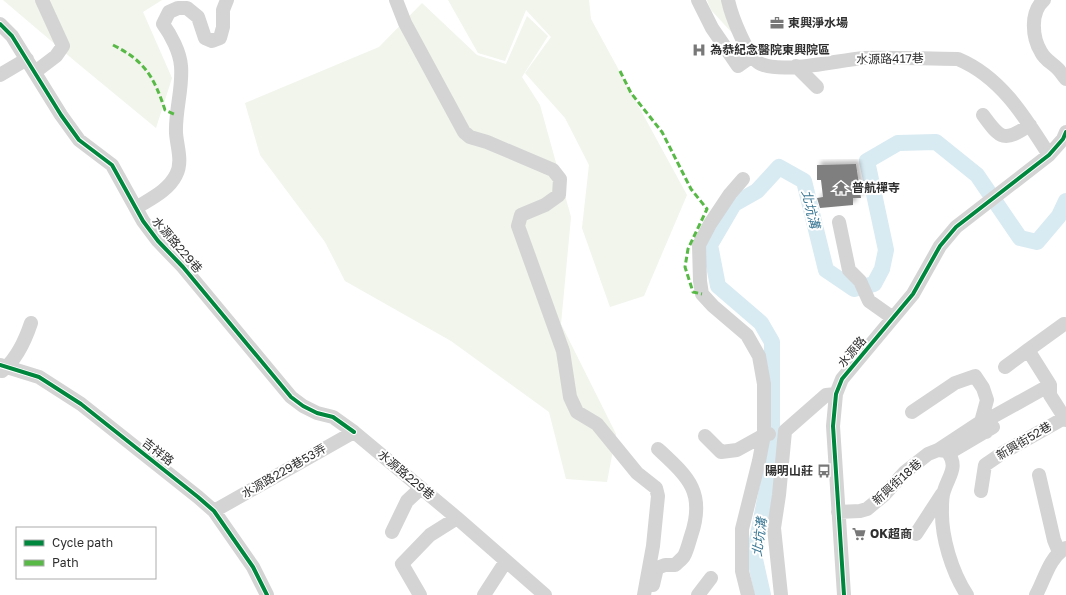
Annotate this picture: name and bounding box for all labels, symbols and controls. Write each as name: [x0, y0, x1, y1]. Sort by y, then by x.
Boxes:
office icon: 東興淨水場: [769, 15, 785, 31]
place label: 東興淨水場: [788, 15, 848, 30]
hospital icon: 為恭紀念醫院東興院區: [691, 42, 707, 58]
place label: 為恭紀念醫院東興院區: [710, 42, 830, 57]
street label: 水源路417巷: [856, 50, 924, 67]
temple icon: 普航禪寺: [833, 180, 849, 196]
place label: 普航禪寺: [852, 180, 900, 195]
water label: 北坑溝: [799, 188, 824, 232]
street label: 水源路229巷: [149, 214, 206, 276]
street label: 水源路: [834, 333, 869, 370]
street label: 新興街52巷: [993, 418, 1054, 463]
street label: 吉祥路: [140, 435, 177, 469]
street label: 水源路229巷53弄: [239, 440, 329, 501]
street label: 水源路229巷: [375, 447, 438, 503]
street label: 新興街18巷: [869, 456, 924, 508]
place label: 陽明山莊: [765, 463, 813, 478]
bus stop icon: 陽明山莊: [816, 463, 832, 479]
water label: 北坑溝: [748, 515, 770, 557]
supermarket icon: OK超商: [851, 526, 867, 542]
place label: OK超商: [870, 526, 912, 541]
legend: [16, 527, 156, 579]
text: Cycle path: [52, 535, 113, 550]
text: Path: [52, 555, 79, 570]

